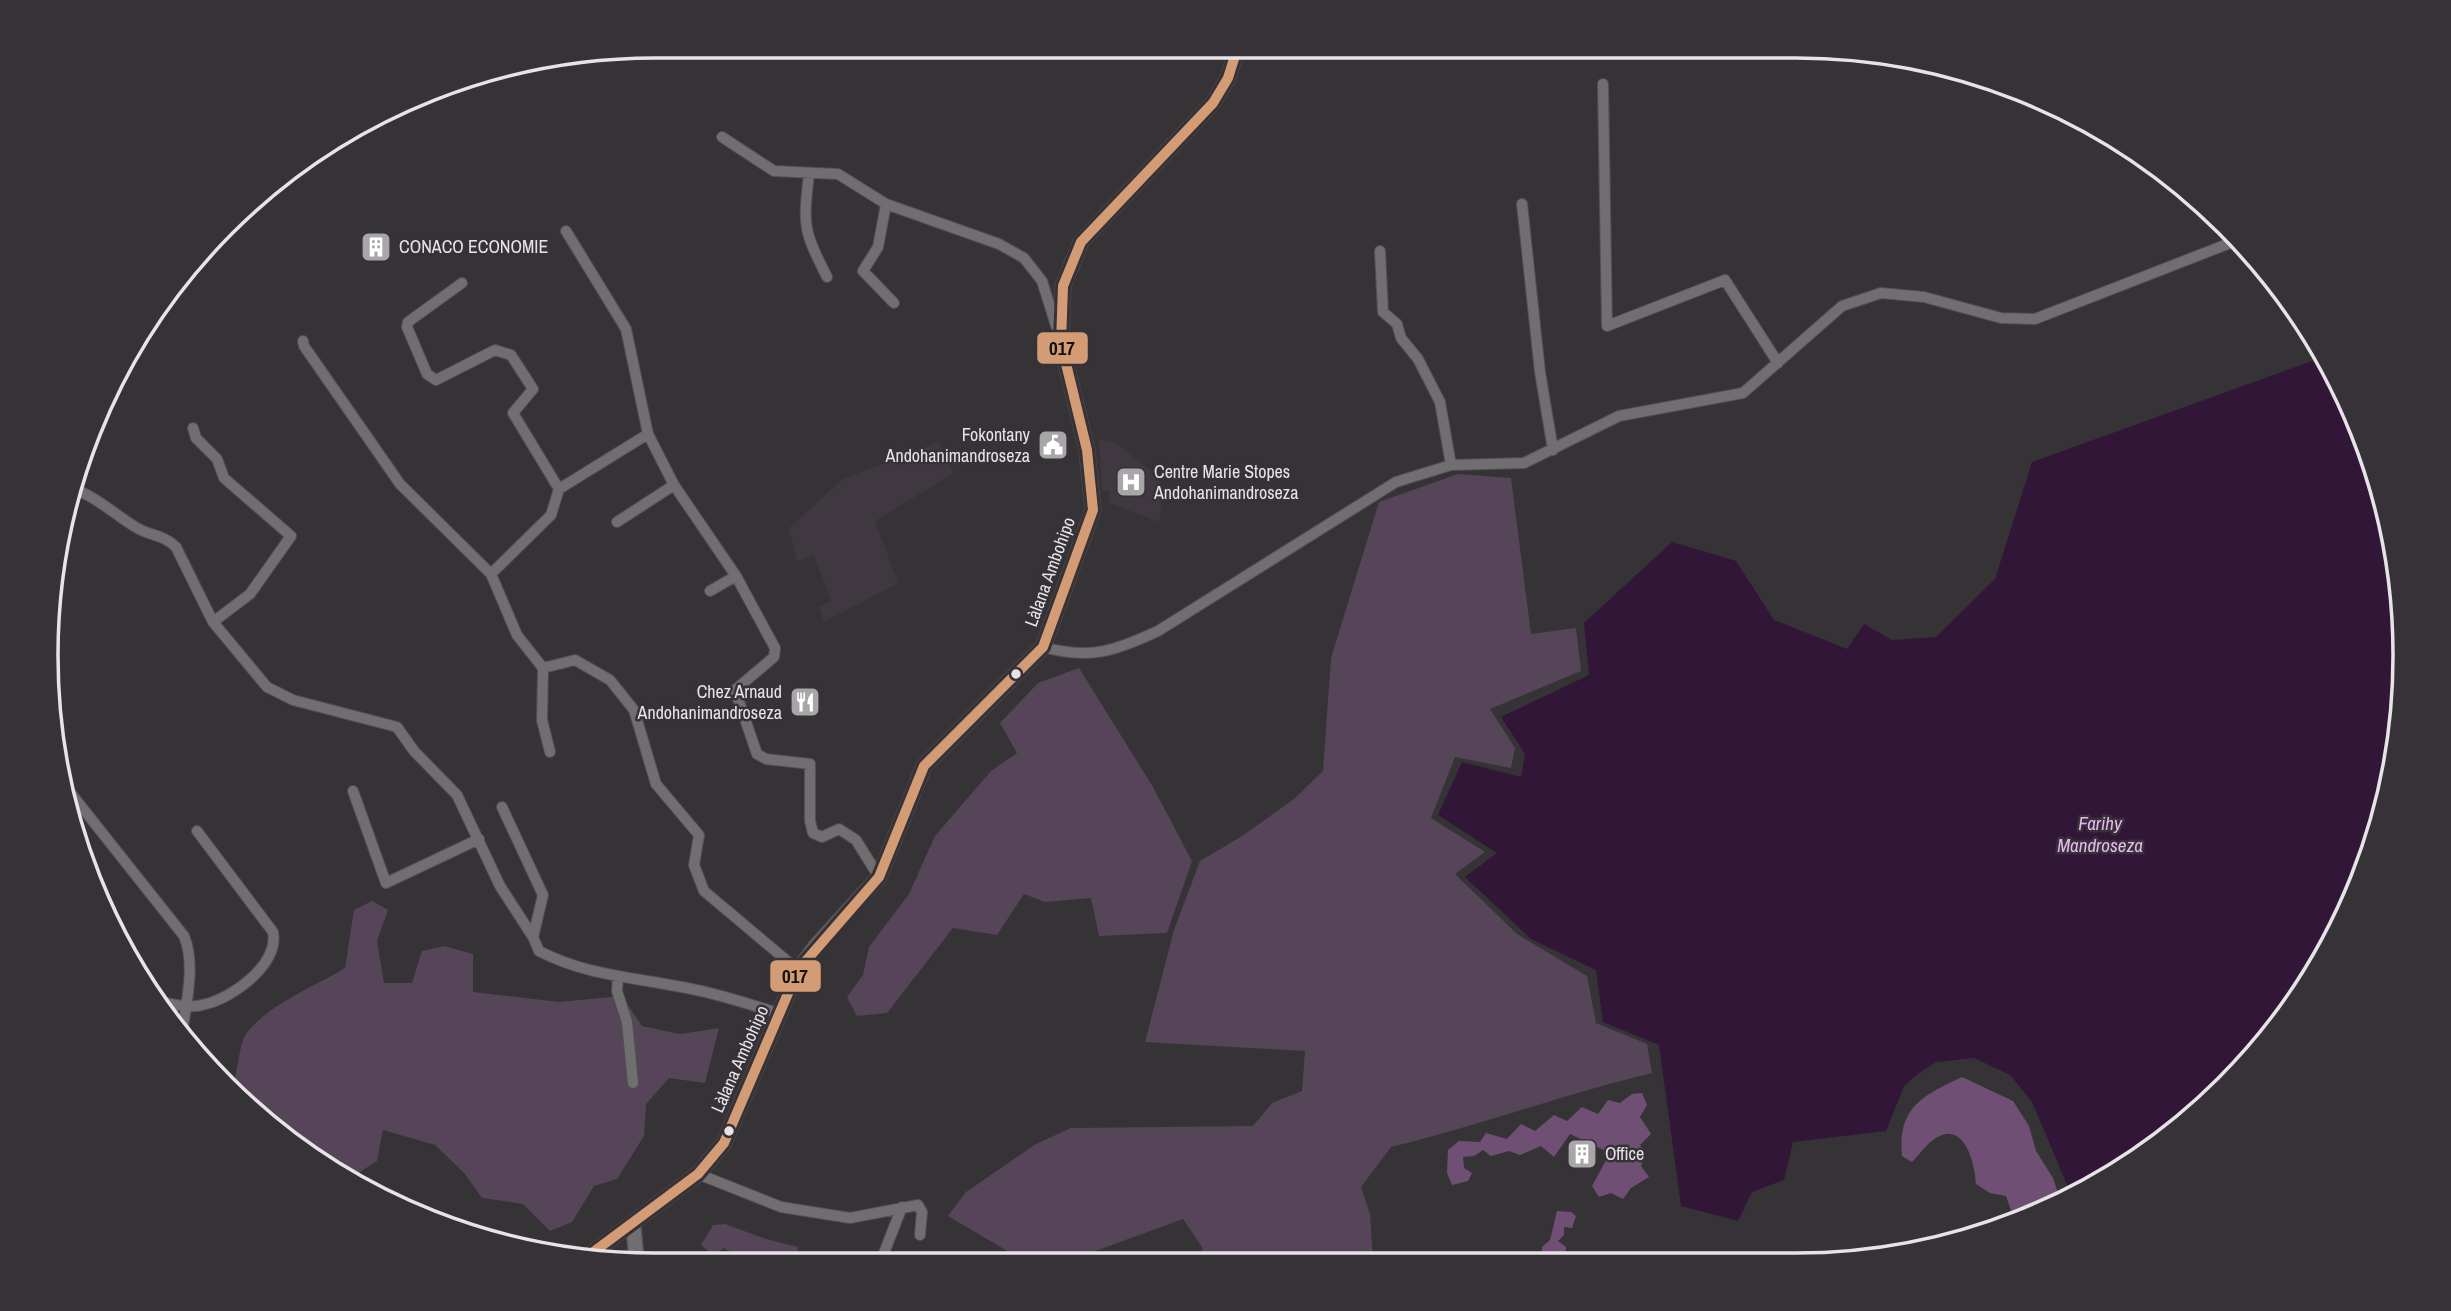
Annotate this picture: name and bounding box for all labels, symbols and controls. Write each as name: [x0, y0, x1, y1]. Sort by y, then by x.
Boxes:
building icon: CONACO ECONOMIE: [359, 230, 393, 264]
place label: CONACO ECONOMIE: [399, 234, 548, 259]
line badge: 017: [1036, 331, 1089, 365]
text: 017: [1049, 335, 1075, 361]
place label: Fokontany Andohanimandroseza: [885, 422, 1031, 468]
public building icon: Fokontany Andohanimandroseza: [1036, 428, 1070, 462]
place label: Centre Marie Stopes Andohanimandroseza: [1153, 459, 1298, 505]
hospital icon: Centre Marie Stopes Andohanimandroseza: [1114, 465, 1148, 499]
street label: Làlana Ambohipo: [1018, 514, 1081, 630]
unlabelled marker: [1009, 667, 1023, 681]
place label: Chez Arnaud Andohanimandroseza: [637, 679, 782, 725]
restaurant icon: Chez Arnaud Andohanimandroseza: [788, 685, 822, 719]
water label: Farihy Mandroseza: [2057, 810, 2143, 858]
line badge: 017: [769, 959, 822, 993]
text: 017: [782, 963, 808, 989]
street label: Làlana Ambohipo: [705, 1001, 774, 1116]
unlabelled marker: [722, 1124, 736, 1138]
building icon: Office: [1565, 1137, 1599, 1171]
place label: Office: [1605, 1141, 1644, 1166]

